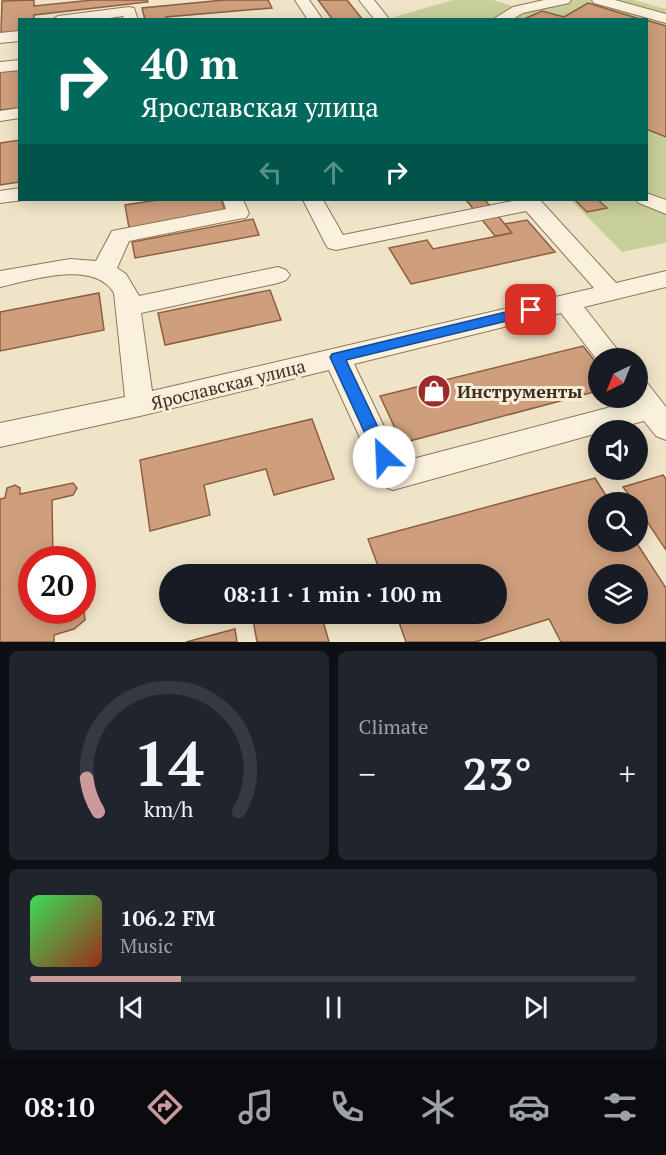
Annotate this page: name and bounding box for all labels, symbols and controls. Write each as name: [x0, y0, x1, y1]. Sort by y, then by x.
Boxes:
text: 40 m: [141, 35, 239, 91]
icon: right: [42, 42, 120, 120]
text: Ярославская улица: [141, 89, 379, 125]
icon: left: [254, 156, 287, 189]
icon: ahead: [317, 156, 350, 189]
icon: right: [380, 156, 413, 189]
pin: [505, 284, 556, 335]
icon: arrive: [514, 293, 547, 326]
north arrow: [588, 348, 648, 408]
map controls: [588, 348, 648, 624]
street label: Ярославская улица: [148, 353, 308, 415]
shop icon: Инструменты: [416, 373, 452, 409]
place label: Инструменты: [457, 379, 583, 403]
button: sound: [588, 420, 648, 480]
position arrow: [352, 425, 416, 489]
button: search: [588, 492, 648, 552]
speed limit sign: 20: [18, 546, 96, 624]
button: layers: [588, 564, 648, 624]
text: 08:11 · 1 min · 100 m: [224, 579, 442, 608]
text: Climate: [359, 713, 428, 740]
text: 14: [133, 721, 204, 804]
text: 23°: [463, 743, 532, 803]
text: −: [359, 752, 376, 795]
text: +: [618, 752, 636, 795]
text: km/h: [144, 796, 194, 824]
text: 106.2 FM: [120, 903, 215, 932]
text: Music: [120, 932, 173, 959]
icon: previous: [115, 991, 148, 1024]
icon: pause: [317, 991, 350, 1024]
icon: next: [519, 991, 552, 1024]
icon: directions: [144, 1086, 186, 1128]
icon: music: [235, 1086, 277, 1128]
icon: phone: [326, 1086, 368, 1128]
icon: climate: [417, 1086, 459, 1128]
icon: car: [508, 1086, 550, 1128]
icon: filters: [599, 1086, 641, 1128]
text: 08:10: [25, 1089, 95, 1125]

